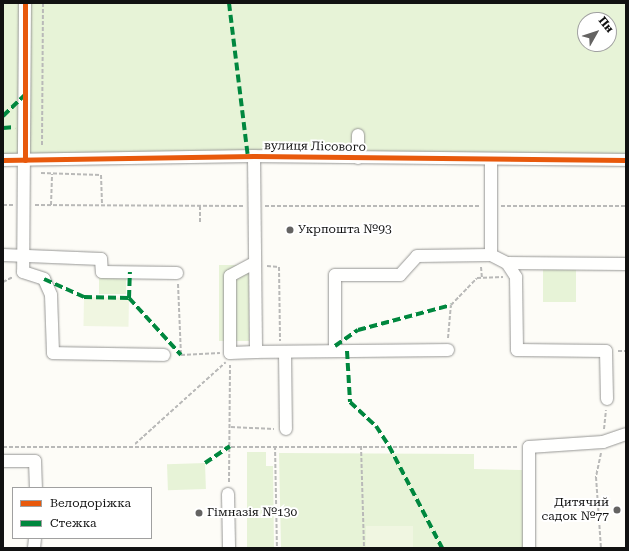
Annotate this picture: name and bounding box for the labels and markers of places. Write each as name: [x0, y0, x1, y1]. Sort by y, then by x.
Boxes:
place label: Укрпошта №93: [298, 223, 392, 237]
marker: Укрпошта №93: [285, 225, 295, 235]
place label: Дитячий садок №77: [542, 496, 609, 524]
marker: Дитячий садок №77: [612, 505, 622, 515]
place label: Гімназія №130: [207, 506, 297, 520]
marker: Гімназія №130: [194, 508, 204, 518]

